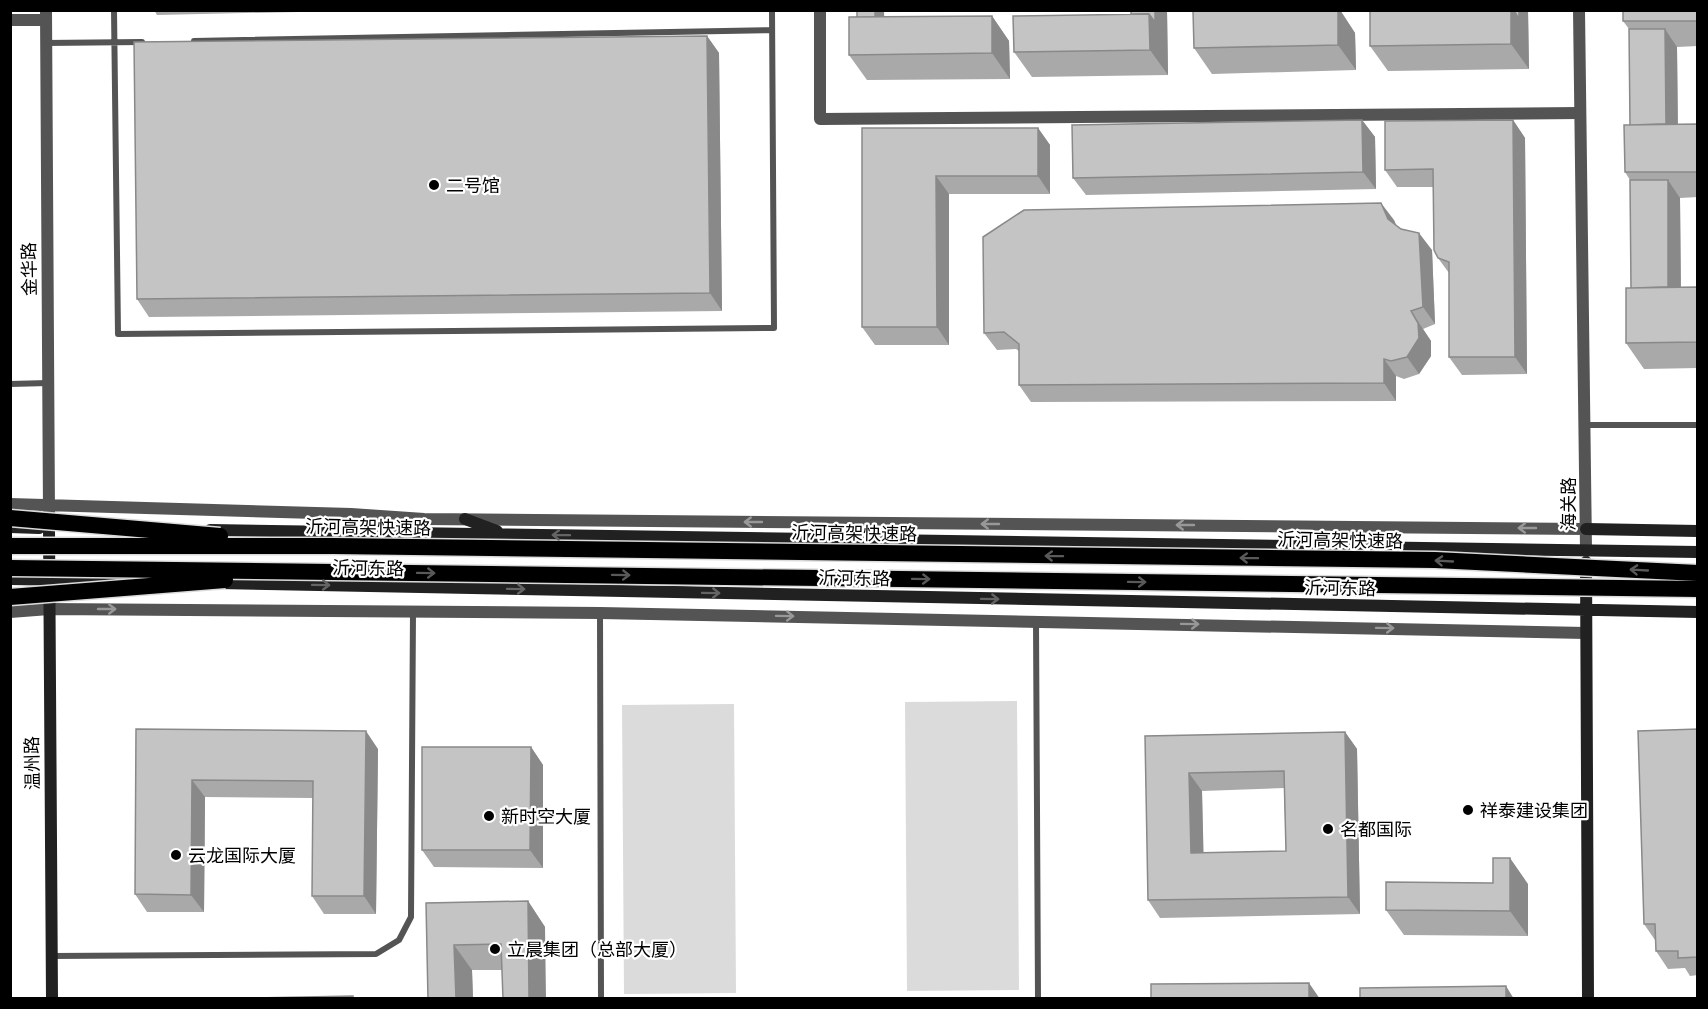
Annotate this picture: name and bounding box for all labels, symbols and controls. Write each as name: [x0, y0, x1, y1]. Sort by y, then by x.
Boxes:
place label: 二号馆: [446, 174, 500, 197]
marker: 二号馆: [427, 178, 441, 192]
street label: 金华路: [17, 242, 41, 296]
street label: 海关路: [1557, 477, 1580, 531]
street label: 沂河高架快速路: [305, 514, 431, 540]
one-way arrow: [744, 516, 764, 528]
one-way arrow: [981, 518, 1001, 530]
one-way arrow: [1176, 519, 1196, 531]
street label: 沂河高架快速路: [791, 520, 917, 546]
one-way arrow: [1518, 522, 1538, 534]
street label: 沂河高架快速路: [1277, 527, 1403, 553]
one-way arrow: [552, 529, 572, 541]
one-way arrow: [1045, 550, 1065, 561]
one-way arrow: [1240, 552, 1260, 564]
one-way arrow: [1435, 555, 1455, 566]
street label: 沂河东路: [332, 556, 404, 580]
one-way arrow: [1630, 565, 1650, 576]
street label: 沂河东路: [818, 566, 890, 590]
one-way arrow: [415, 567, 435, 579]
one-way arrow: [610, 569, 630, 581]
one-way arrow: [910, 573, 930, 585]
one-way arrow: [1126, 576, 1146, 588]
street label: 沂河东路: [1304, 576, 1376, 600]
one-way arrow: [310, 579, 330, 590]
one-way arrow: [505, 583, 525, 594]
one-way arrow: [700, 587, 720, 599]
one-way arrow: [979, 593, 999, 604]
one-way arrow: [97, 603, 117, 615]
one-way arrow: [775, 610, 795, 622]
one-way arrow: [1180, 618, 1200, 629]
one-way arrow: [1375, 623, 1395, 634]
street label: 温州路: [20, 736, 44, 790]
place label: 祥泰建设集团: [1480, 799, 1588, 822]
marker: 祥泰建设集团: [1461, 803, 1475, 817]
place label: 新时空大厦: [501, 805, 591, 828]
marker: 新时空大厦: [482, 809, 496, 823]
place label: 名都国际: [1340, 818, 1412, 841]
marker: 名都国际: [1321, 822, 1335, 836]
place label: 云龙国际大厦: [188, 844, 296, 867]
marker: 云龙国际大厦: [169, 848, 183, 862]
place label: 立晨集团（总部大厦）: [507, 938, 687, 961]
marker: 立晨集团（总部大厦）: [488, 942, 502, 956]

